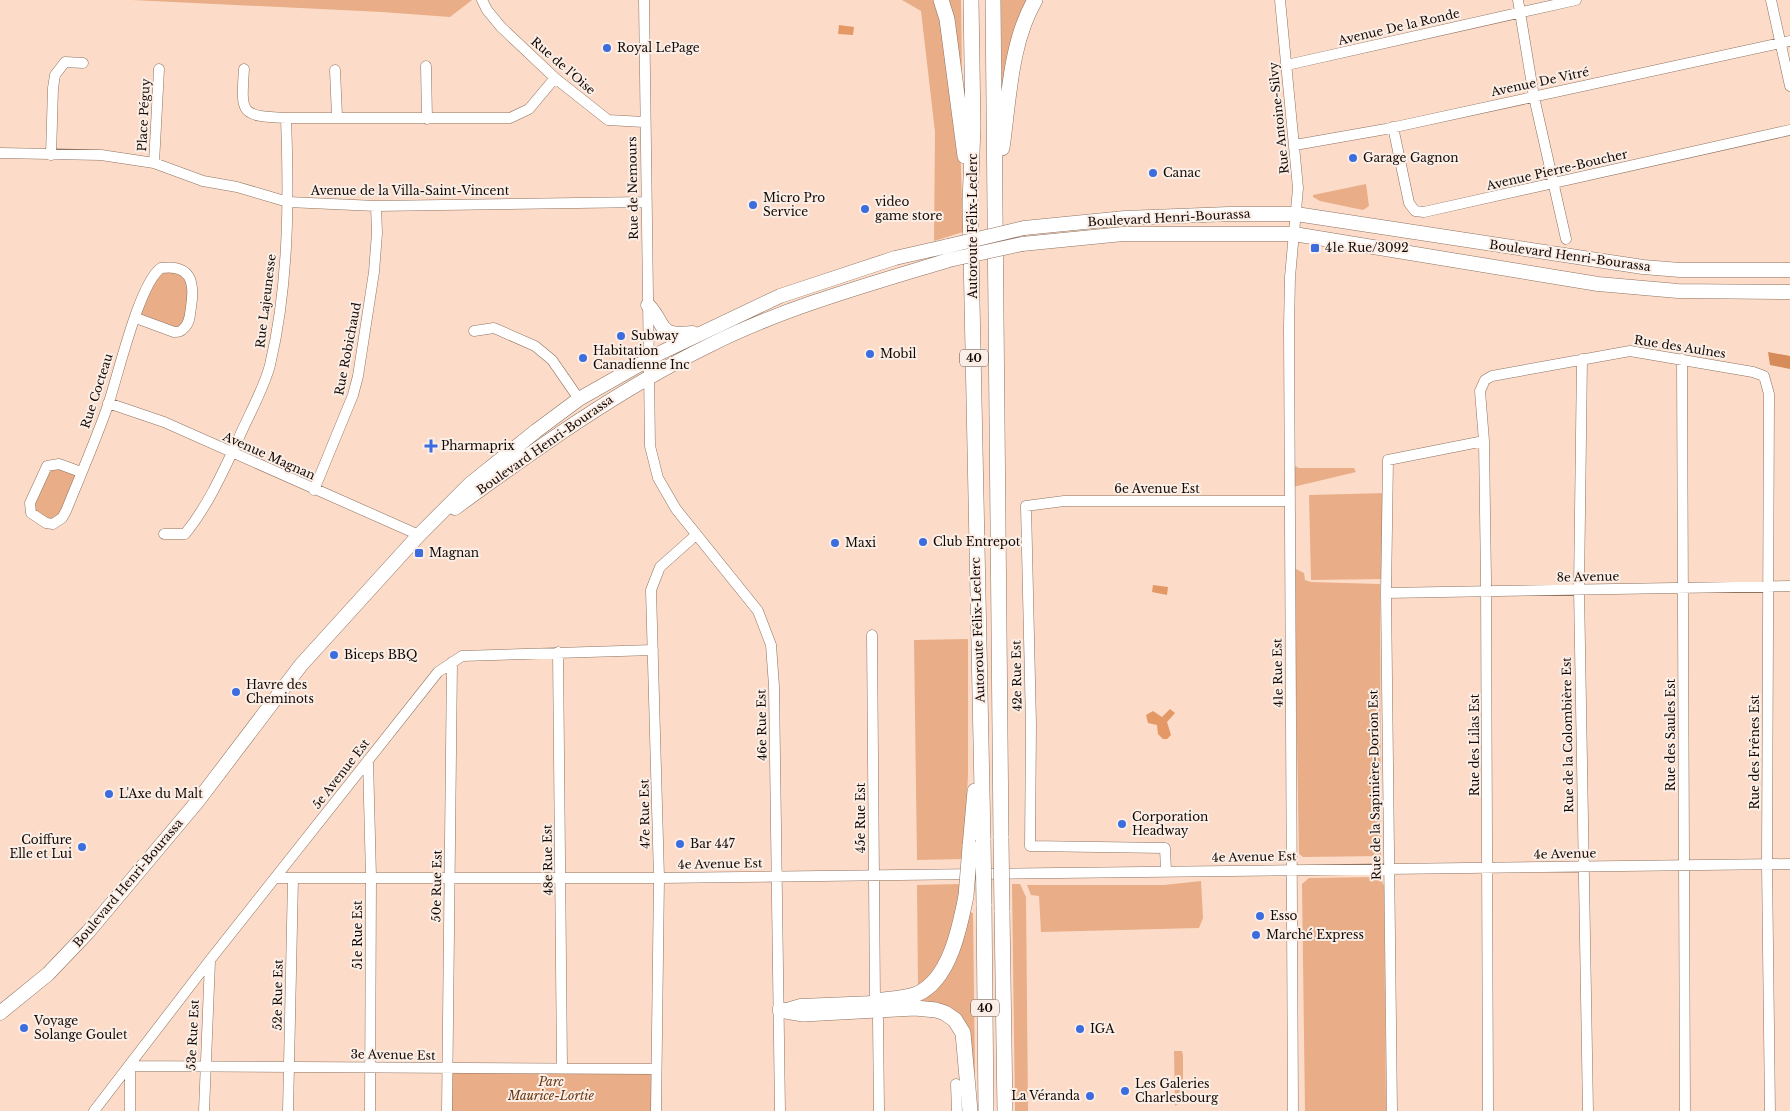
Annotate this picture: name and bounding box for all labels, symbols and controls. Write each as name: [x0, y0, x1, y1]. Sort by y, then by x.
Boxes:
street label: Avenue De la Ronde: [1336, 5, 1461, 48]
street label: Rue de l'Oise: [528, 34, 599, 98]
place label: Royal LePage: [617, 40, 700, 55]
marker: Royal LePage: [601, 42, 613, 54]
street label: Rue Antoine-Silvy: [1265, 61, 1292, 175]
street label: Avenue De Vitré: [1488, 64, 1590, 99]
street label: Place Péguy: [134, 78, 153, 152]
street label: Rue de Nemours: [624, 136, 641, 240]
street label: Avenue Pierre-Boucher: [1484, 146, 1629, 193]
place label: Garage Gagnon: [1363, 150, 1459, 165]
marker: Garage Gagnon: [1347, 152, 1359, 164]
street label: Autoroute Félix-Leclerc: [965, 153, 980, 300]
place label: Canac: [1163, 165, 1201, 180]
marker: Canac: [1147, 167, 1159, 179]
street label: Avenue de la Villa-Saint-Vincent: [310, 183, 510, 198]
place label: Micro Pro Service: [763, 190, 825, 219]
place label: video game store: [875, 194, 942, 223]
marker: Micro Pro Service: [747, 199, 759, 211]
marker: video game store: [859, 203, 871, 215]
street label: Boulevard Henri-Bourassa: [1087, 206, 1251, 229]
street label: Boulevard Henri-Bourassa: [1488, 237, 1652, 274]
place label: 41e Rue/3092: [1325, 240, 1409, 255]
marker: 41e Rue/3092: [1309, 242, 1321, 254]
street label: Rue Lajeunesse: [252, 253, 279, 349]
street label: Rue Robichaud: [331, 301, 364, 397]
place label: Subway: [631, 328, 679, 343]
marker: Subway: [615, 330, 627, 342]
street label: Rue des Aulnes: [1633, 332, 1727, 361]
place label: Habitation Canadienne Inc: [593, 343, 690, 372]
place label: Mobil: [880, 346, 917, 361]
marker: Mobil: [864, 348, 876, 360]
road number: 40: [960, 349, 988, 366]
street label: Rue Cocteau: [77, 352, 116, 430]
marker: Habitation Canadienne Inc: [577, 352, 589, 364]
street label: Boulevard Henri-Bourassa: [474, 392, 616, 497]
street label: Avenue Magnan: [220, 428, 318, 483]
place label: Pharmaprix: [441, 438, 515, 453]
marker: Pharmaprix: [425, 440, 437, 452]
street label: 6e Avenue Est: [1114, 481, 1200, 496]
place label: Club Entrepot: [933, 534, 1021, 549]
place label: Maxi: [845, 535, 876, 550]
marker: Club Entrepot: [917, 536, 929, 548]
marker: Maxi: [829, 537, 841, 549]
place label: Magnan: [429, 545, 479, 560]
marker: Magnan: [413, 547, 425, 559]
street label: Autoroute Félix-Leclerc: [967, 556, 988, 704]
street label: 8e Avenue: [1556, 568, 1620, 585]
street label: 41e Rue Est: [1269, 638, 1286, 708]
street label: 42e Rue Est: [1008, 640, 1025, 712]
place label: Biceps BBQ: [344, 647, 418, 662]
marker: Biceps BBQ: [328, 649, 340, 661]
street label: Rue de la Colombière Est: [1559, 657, 1576, 813]
place label: Havre des Cheminots: [246, 677, 314, 706]
street label: Rue des Saules Est: [1663, 678, 1678, 791]
marker: Havre des Cheminots: [230, 686, 242, 698]
street label: 46e Rue Est: [753, 689, 770, 761]
street label: Rue de la Sapinière-Dorion Est: [1365, 689, 1384, 880]
street label: Rue des Lilas Est: [1467, 693, 1482, 796]
street label: Rue des Frênes Est: [1747, 694, 1762, 809]
street label: 5e Avenue Est: [309, 735, 373, 812]
street label: 47e Rue Est: [636, 778, 653, 849]
street label: 45e Rue Est: [853, 782, 868, 853]
place label: L'Axe du Malt: [119, 786, 203, 801]
marker: L'Axe du Malt: [103, 788, 115, 800]
place label: Corporation Headway: [1132, 809, 1208, 838]
street label: Boulevard Henri-Bourassa: [70, 815, 186, 950]
marker: Corporation Headway: [1116, 818, 1128, 830]
street label: 48e Rue Est: [539, 824, 556, 896]
place label: Coiffure Elle et Lui: [9, 832, 72, 861]
place label: Bar 447: [690, 836, 736, 851]
marker: Bar 447: [674, 838, 686, 850]
marker: Coiffure Elle et Lui: [76, 841, 88, 853]
street label: 4e Avenue: [1534, 845, 1597, 862]
street label: 4e Avenue Est: [1212, 848, 1297, 865]
street label: 50e Rue Est: [428, 849, 445, 922]
street label: 4e Avenue Est: [678, 855, 763, 872]
street label: 51e Rue Est: [350, 900, 365, 970]
place label: Esso: [1270, 908, 1298, 923]
marker: Esso: [1254, 910, 1266, 922]
place label: Marché Express: [1266, 927, 1364, 942]
marker: Marché Express: [1250, 929, 1262, 941]
street label: 52e Rue Est: [269, 959, 286, 1031]
street label: 53e Rue Est: [183, 999, 202, 1071]
road number: 40: [971, 1000, 999, 1016]
place label: Voyage Solange Goulet: [33, 1013, 128, 1042]
place label: IGA: [1090, 1021, 1115, 1036]
marker: Voyage Solange Goulet: [18, 1022, 30, 1034]
marker: IGA: [1074, 1023, 1086, 1035]
street label: 3e Avenue Est: [350, 1046, 436, 1063]
park label: Parc Maurice-Lortie: [507, 1074, 594, 1103]
place label: Les Galeries Charlesbourg: [1135, 1076, 1219, 1105]
marker: Les Galeries Charlesbourg: [1119, 1085, 1131, 1097]
place label: La Véranda: [1011, 1088, 1080, 1103]
marker: La Véranda: [1084, 1090, 1096, 1102]

